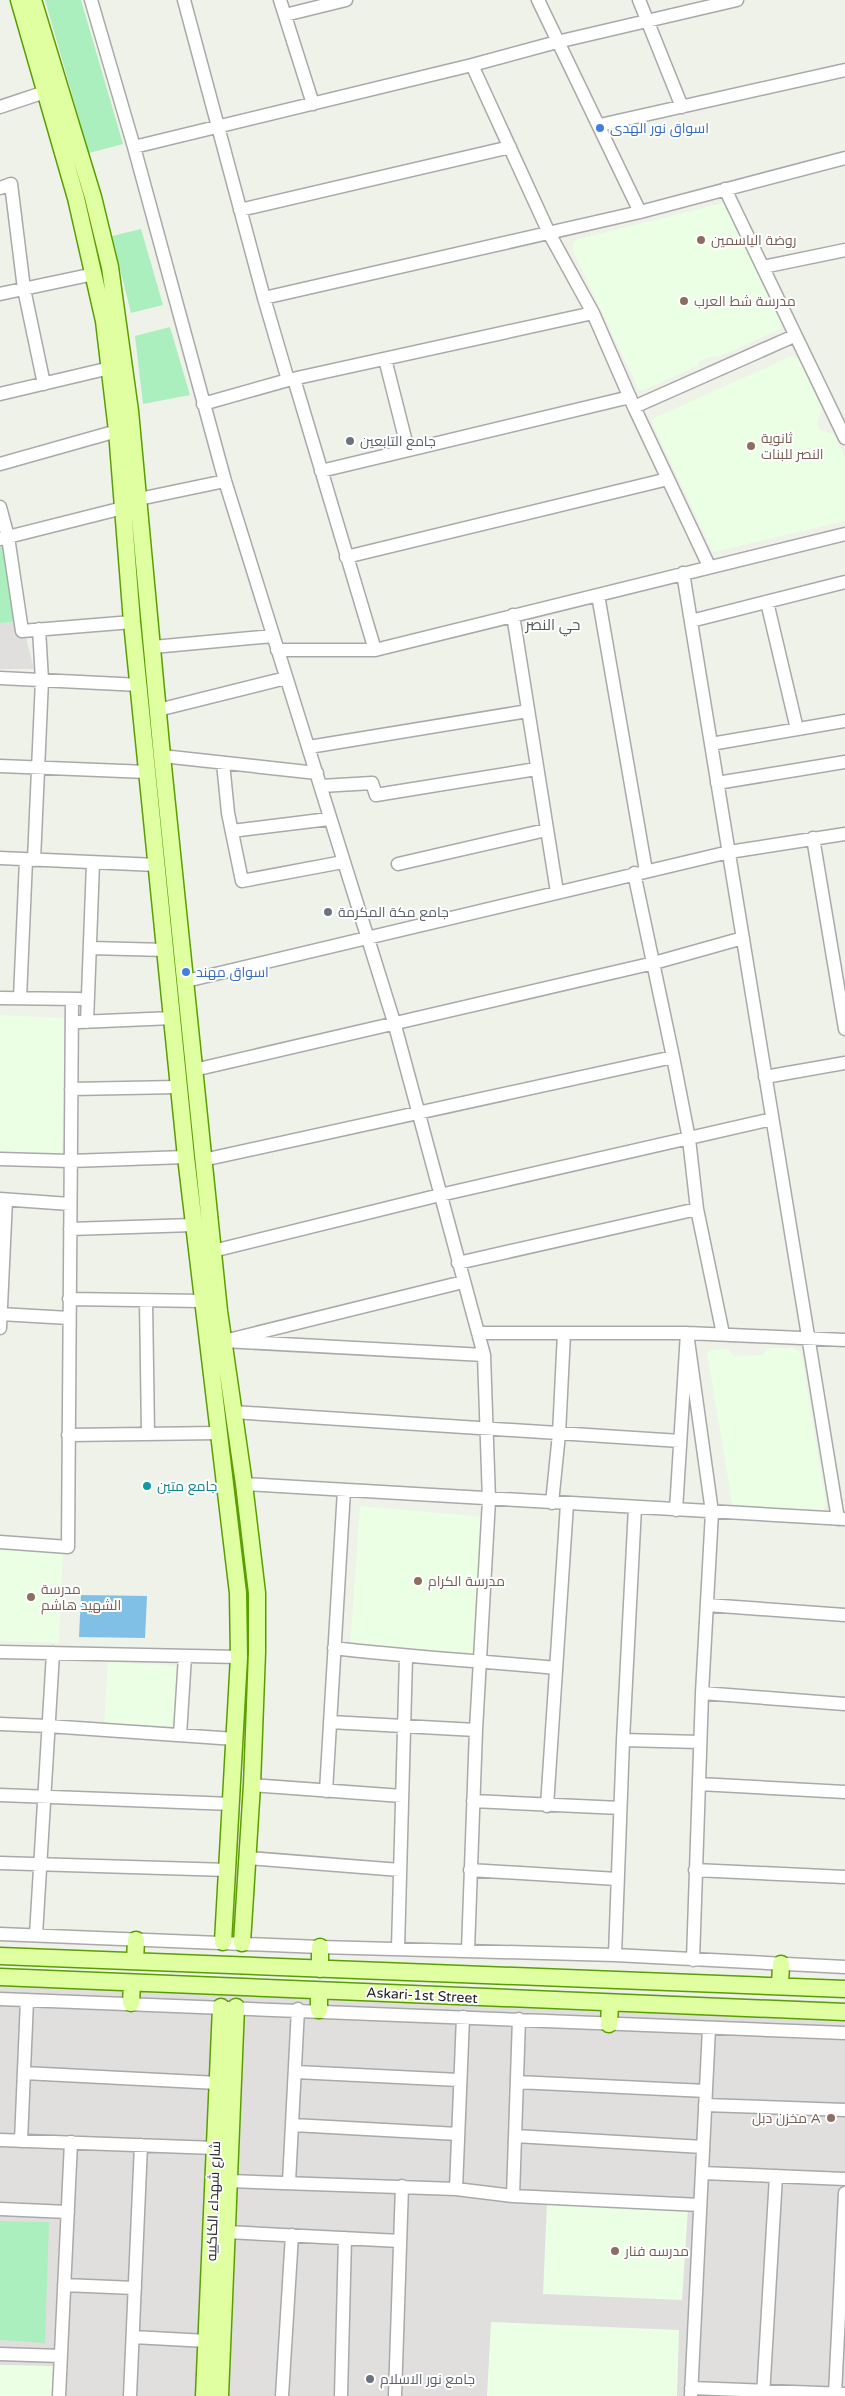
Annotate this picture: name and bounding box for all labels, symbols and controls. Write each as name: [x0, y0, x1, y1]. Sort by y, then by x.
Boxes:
place label: اسواق نور الهدى: [610, 120, 709, 137]
marker: اسواق نور الهدى: [594, 122, 606, 134]
place label: روضة الياسمين: [711, 232, 796, 249]
marker: روضة الياسمين: [695, 234, 707, 246]
place label: مدرسة شط العرب: [694, 293, 796, 310]
marker: مدرسة شط العرب: [678, 295, 690, 307]
place label: ثانوية النصر للبنات: [761, 430, 824, 463]
place label: جامع التابعين: [360, 433, 436, 450]
marker: جامع التابعين: [344, 435, 356, 447]
marker: ثانوية النصر للبنات: [745, 440, 757, 452]
district label: حي النصر: [525, 616, 580, 637]
place label: جامع مكة المكرمة: [338, 904, 449, 921]
marker: جامع مكة المكرمة: [322, 906, 334, 918]
place label: اسواق مهند: [196, 964, 269, 981]
marker: اسواق مهند: [180, 966, 192, 978]
place label: جامع متين: [157, 1478, 217, 1495]
marker: جامع متين: [141, 1480, 153, 1492]
place label: مدرسة الكرام: [428, 1573, 505, 1591]
marker: مدرسة الكرام: [412, 1575, 424, 1587]
place label: مدرسة الشهيد هاشم: [41, 1581, 121, 1615]
marker: مدرسة الشهيد هاشم: [25, 1591, 37, 1603]
street label: Askari-1st Street: [366, 1984, 479, 2007]
place label: مخزن دبل A: [752, 2110, 821, 2127]
marker: مخزن دبل A: [825, 2112, 837, 2124]
street label: شارع شهداء الكاكييه: [203, 2141, 224, 2261]
place label: مدرسه فنار: [624, 2243, 689, 2260]
marker: مدرسه فنار: [609, 2245, 621, 2257]
place label: جامع نور الاسلام: [380, 2371, 475, 2389]
marker: جامع نور الاسلام: [364, 2373, 376, 2385]

